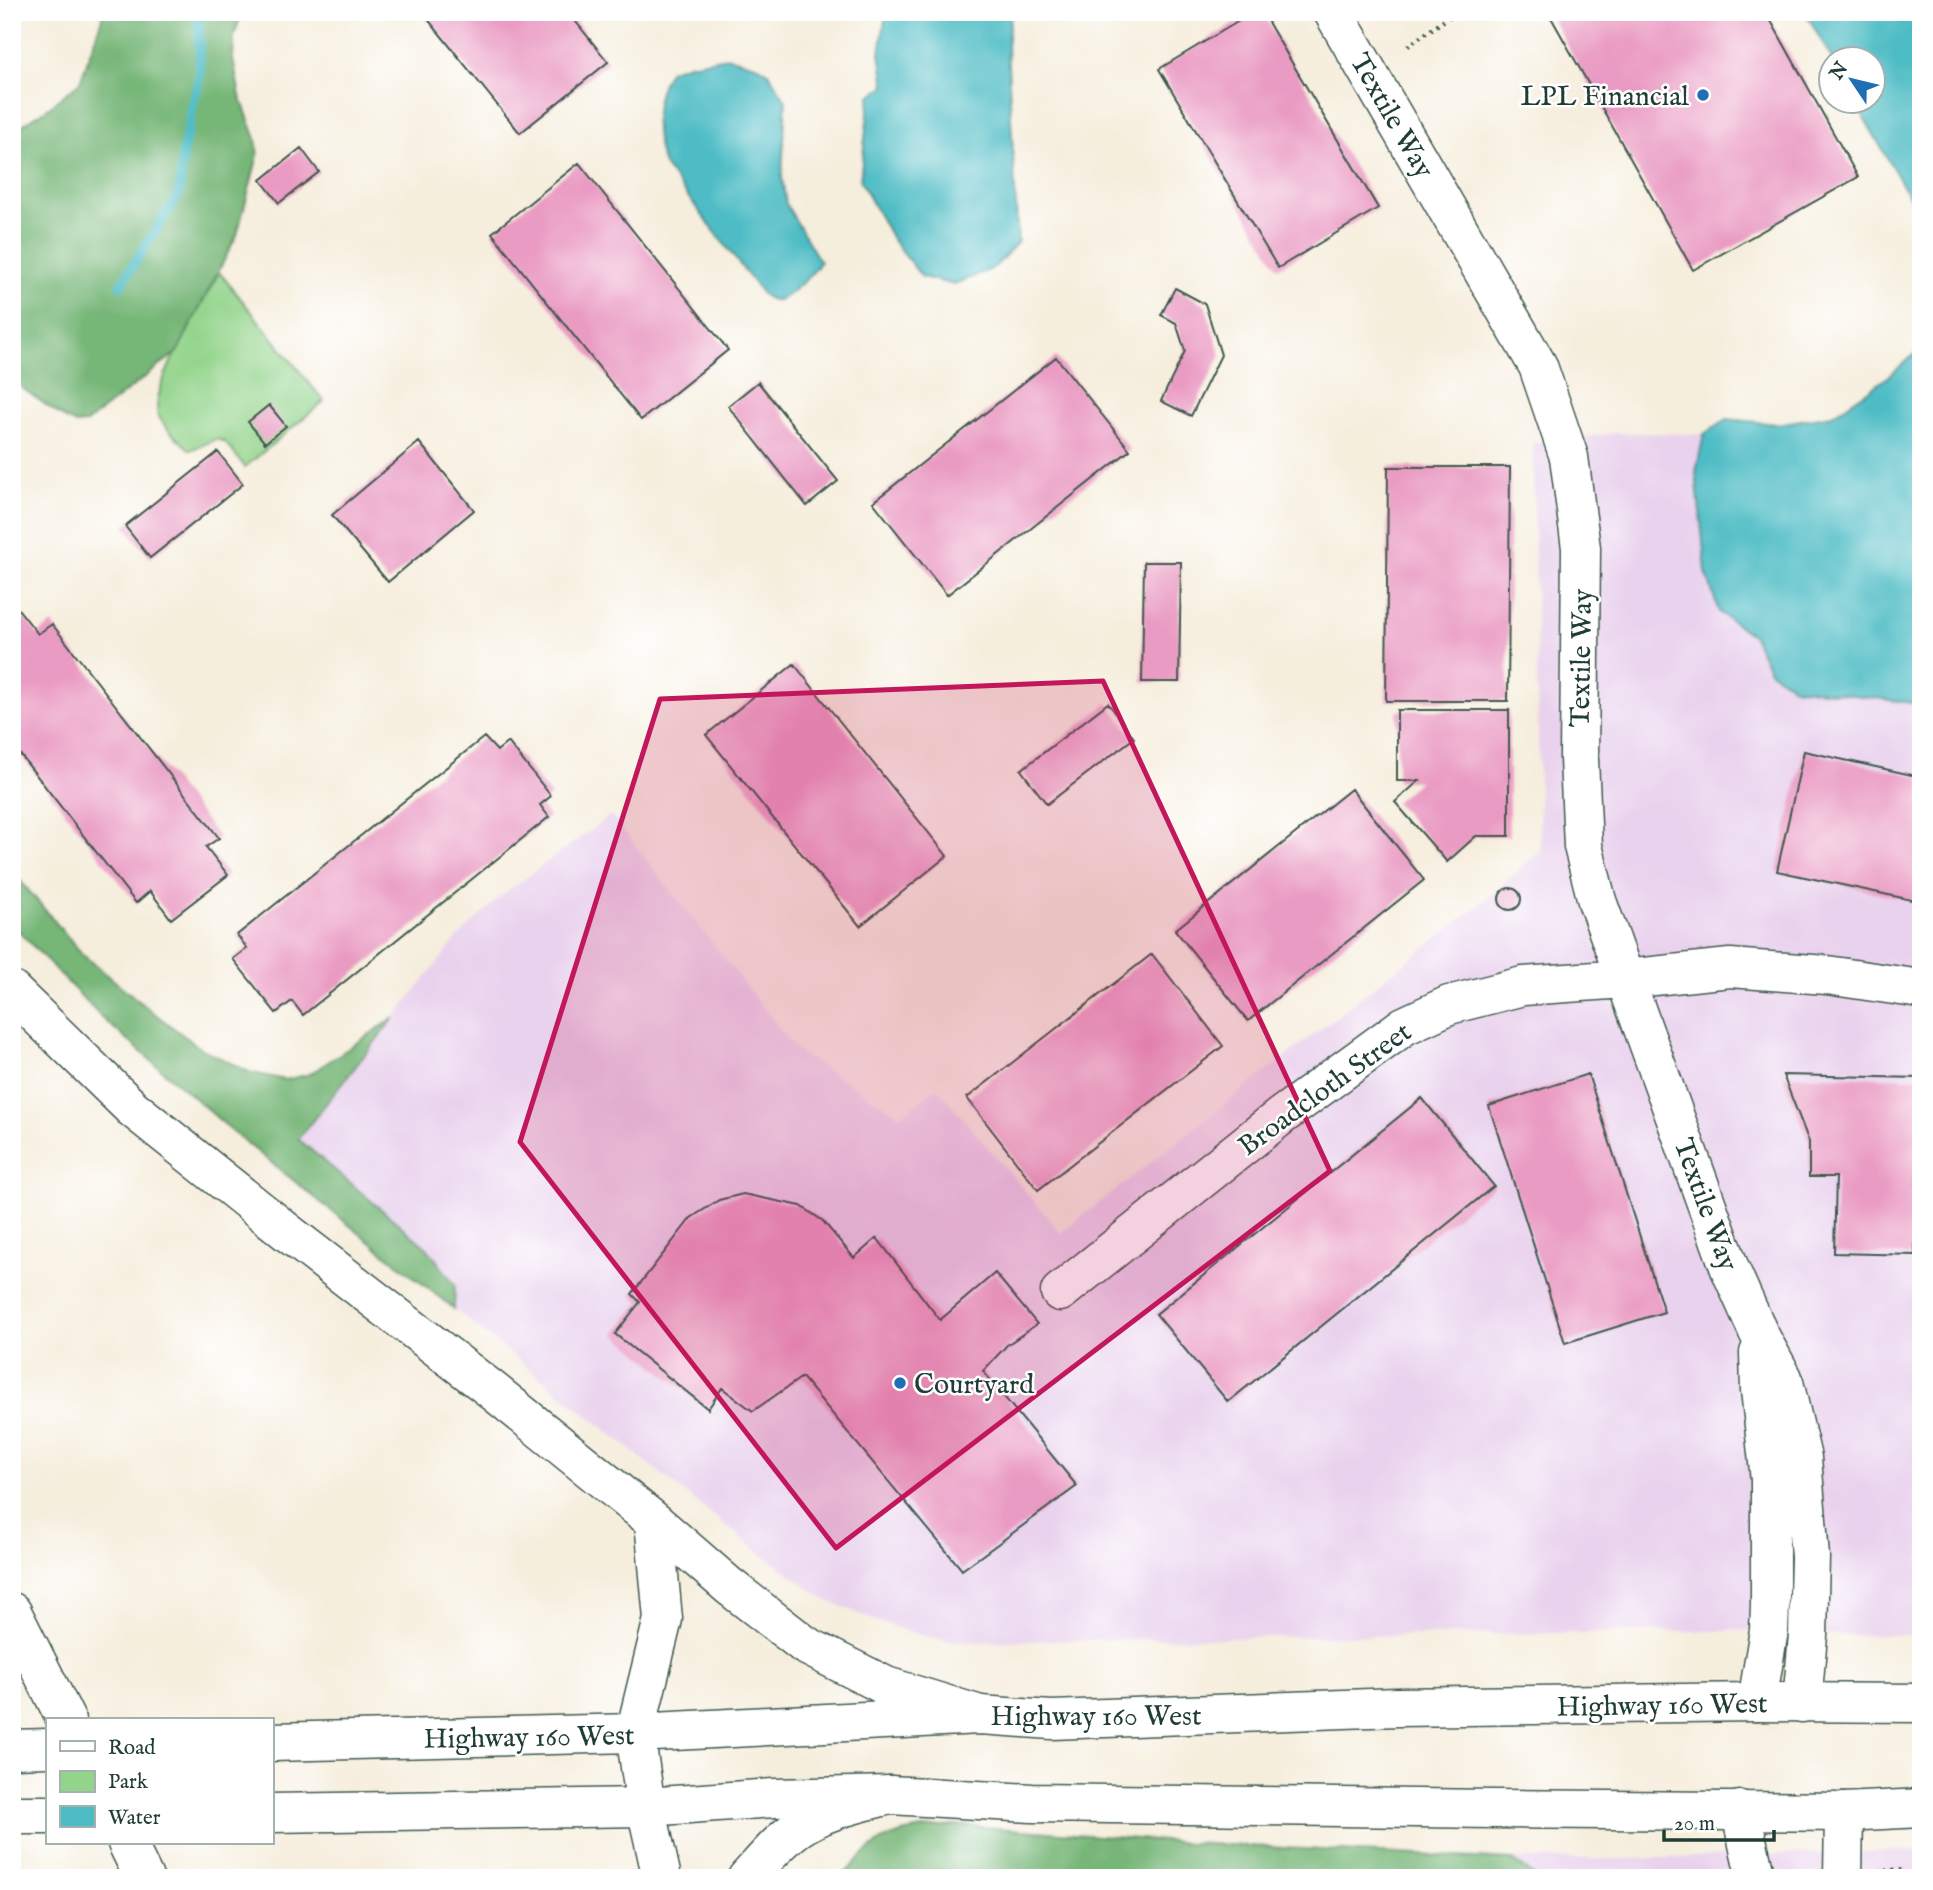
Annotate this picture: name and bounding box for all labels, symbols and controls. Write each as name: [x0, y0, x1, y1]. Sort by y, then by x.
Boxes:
north arrow: [1818, 46, 1888, 116]
street label: Textile Way: [1341, 47, 1441, 185]
text: N: [1825, 57, 1855, 86]
place label: LPL Financial: [1520, 80, 1689, 115]
marker: LPL Financial: [1695, 87, 1711, 103]
street label: Textile Way: [1564, 588, 1601, 728]
street label: Broadcloth Street: [1232, 1015, 1419, 1165]
street label: Textile Way: [1665, 1134, 1745, 1276]
place label: Courtyard: [914, 1368, 1034, 1403]
marker: Courtyard: [892, 1375, 908, 1391]
street label: Highway 160 West: [1556, 1687, 1768, 1726]
street label: Highway 160 West: [991, 1700, 1202, 1735]
legend: [46, 1718, 273, 1844]
street label: Highway 160 West: [423, 1719, 635, 1758]
text: Road: [108, 1735, 156, 1762]
text: Park: [108, 1769, 149, 1796]
scale bar: [1664, 1799, 1774, 1843]
text: Water: [108, 1805, 161, 1832]
text: 20 m: [1674, 1811, 1715, 1838]

